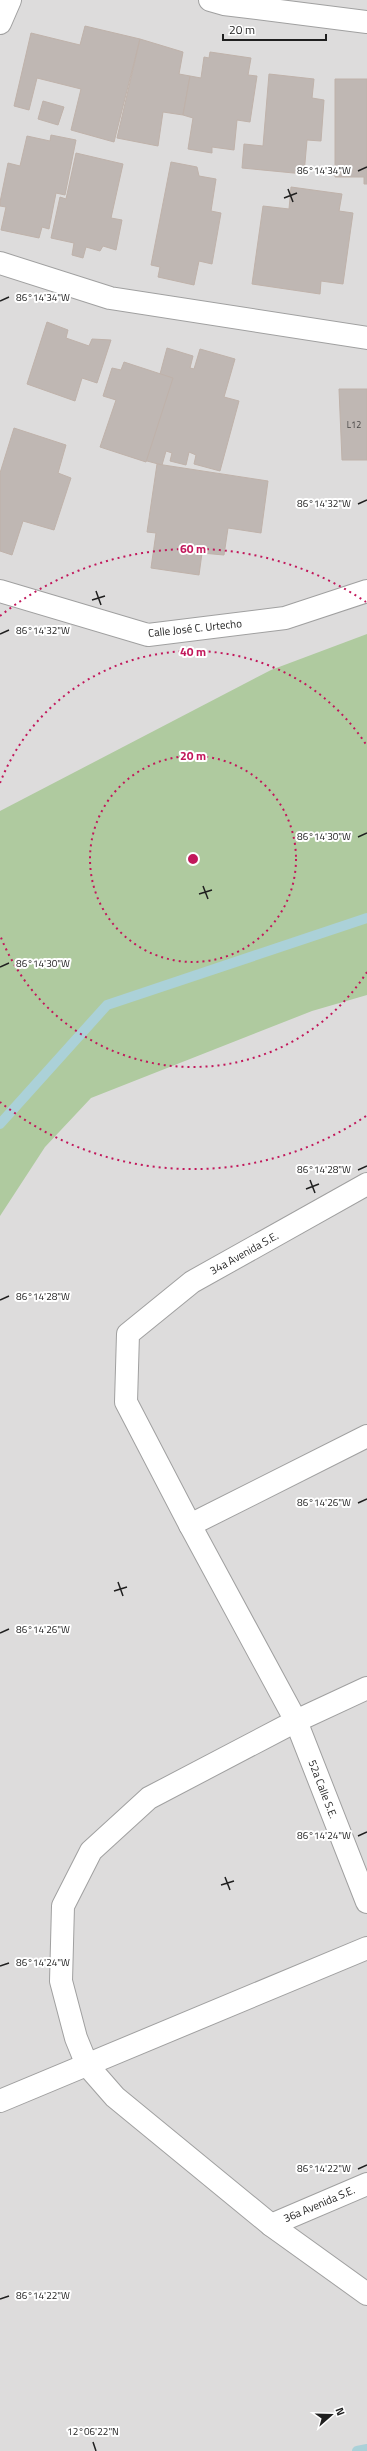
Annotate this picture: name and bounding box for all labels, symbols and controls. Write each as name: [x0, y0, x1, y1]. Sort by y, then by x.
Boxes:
scale bar: [223, 16, 326, 42]
text: 20 m: [229, 20, 255, 39]
text: 86°14'34"W: [297, 163, 351, 178]
text: 86°14'34"W: [16, 290, 70, 305]
house number: L12: [347, 418, 361, 431]
text: 86°14'32"W: [297, 496, 351, 511]
text: 60 m: [180, 539, 206, 558]
street label: Calle José C. Urtecho: [147, 615, 243, 641]
text: 86°14'32"W: [16, 623, 70, 638]
text: 40 m: [180, 642, 206, 661]
text: 20 m: [180, 746, 206, 765]
text: 86°14'30"W: [297, 829, 351, 844]
centre of rings: [186, 852, 200, 866]
text: 86°14'30"W: [16, 956, 70, 971]
text: 86°14'28"W: [297, 1162, 351, 1177]
street label: 34a Avenida S.E.: [207, 1228, 281, 1278]
text: 86°14'28"W: [16, 1289, 70, 1304]
text: 86°14'26"W: [297, 1495, 351, 1510]
text: 86°14'26"W: [16, 1622, 70, 1637]
street label: 52a Calle S.E.: [304, 1757, 342, 1821]
text: 86°14'24"W: [297, 1828, 351, 1843]
text: 86°14'24"W: [16, 1955, 70, 1970]
text: 86°14'22"W: [297, 2161, 351, 2176]
street label: 36a Avenida S.E.: [281, 2182, 357, 2226]
text: 86°14'22"W: [16, 2288, 70, 2303]
north arrow: [311, 2395, 351, 2435]
text: N: [332, 2405, 349, 2418]
text: 12°06'22"N: [67, 2424, 119, 2439]

